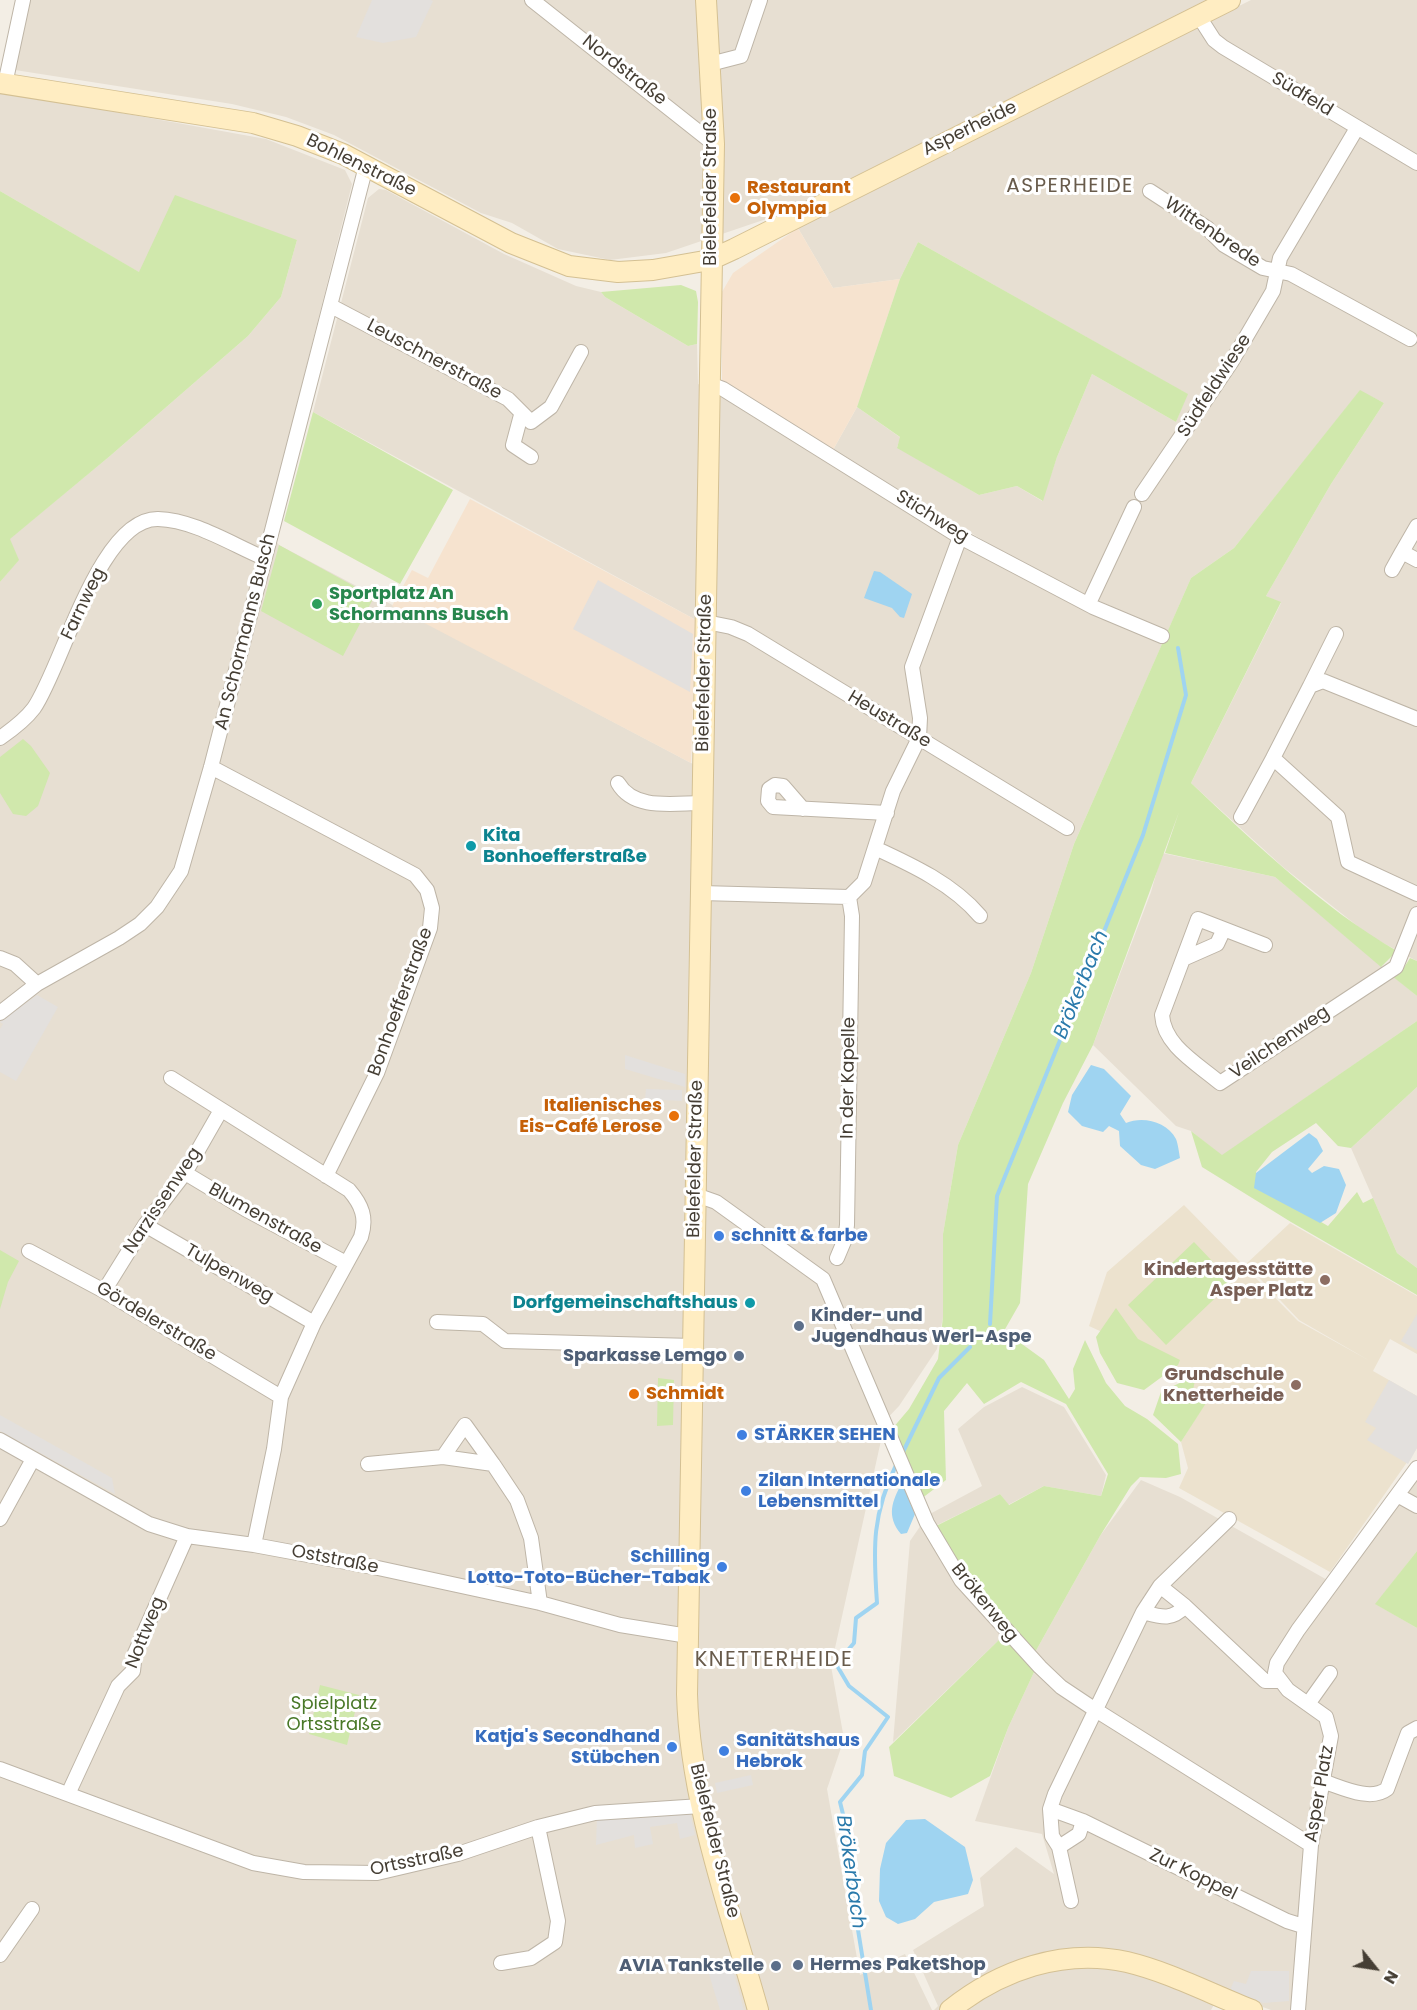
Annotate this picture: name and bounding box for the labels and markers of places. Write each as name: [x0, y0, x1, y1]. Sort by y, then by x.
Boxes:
place label: Restaurant Olympia: [747, 177, 851, 219]
marker: Restaurant Olympia: [728, 191, 742, 205]
place label: Sportplatz An Schormanns Busch: [329, 583, 509, 626]
marker: Sportplatz An Schormanns Busch: [310, 597, 324, 611]
place label: Kita Bonhoefferstraße: [483, 825, 647, 868]
marker: Kita Bonhoefferstraße: [464, 839, 478, 853]
place label: Italienisches Eis-Café Lerose: [519, 1095, 662, 1138]
marker: Italienisches Eis-Café Lerose: [667, 1109, 681, 1123]
place label: schnitt & farbe: [731, 1225, 868, 1247]
marker: schnitt & farbe: [712, 1229, 726, 1243]
place label: Kindertagesstätte Asper Platz: [1144, 1259, 1313, 1302]
marker: Kindertagesstätte Asper Platz: [1318, 1273, 1332, 1287]
place label: Dorfgemeinschaftshaus: [513, 1292, 738, 1314]
marker: Dorfgemeinschaftshaus: [743, 1296, 757, 1310]
place label: Kinder- und Jugendhaus Werl-Aspe: [811, 1305, 1032, 1348]
marker: Kinder- und Jugendhaus Werl-Aspe: [792, 1319, 806, 1333]
place label: Sparkasse Lemgo: [563, 1345, 727, 1367]
marker: Sparkasse Lemgo: [732, 1349, 746, 1363]
place label: Grundschule Knetterheide: [1163, 1364, 1284, 1406]
marker: Grundschule Knetterheide: [1289, 1378, 1303, 1392]
place label: Schmidt: [646, 1383, 724, 1405]
marker: Schmidt: [627, 1387, 641, 1401]
place label: STÄRKER SEHEN: [754, 1424, 896, 1446]
marker: STÄRKER SEHEN: [735, 1428, 749, 1442]
place label: Zilan Internationale Lebensmittel: [758, 1470, 940, 1512]
marker: Zilan Internationale Lebensmittel: [739, 1484, 753, 1498]
place label: Schilling Lotto-Toto-Bücher-Tabak: [467, 1546, 710, 1588]
marker: Schilling Lotto-Toto-Bücher-Tabak: [715, 1560, 729, 1574]
place label: Katja's Secondhand Stübchen: [475, 1726, 660, 1768]
place label: Sanitätshaus Hebrok: [736, 1730, 860, 1772]
marker: Katja's Secondhand Stübchen: [665, 1740, 679, 1754]
marker: Sanitätshaus Hebrok: [717, 1744, 731, 1758]
place label: Hermes PaketShop: [810, 1954, 986, 1976]
place label: AVIA Tankstelle: [619, 1955, 764, 1977]
marker: Hermes PaketShop: [791, 1958, 805, 1972]
marker: AVIA Tankstelle: [769, 1959, 783, 1973]

